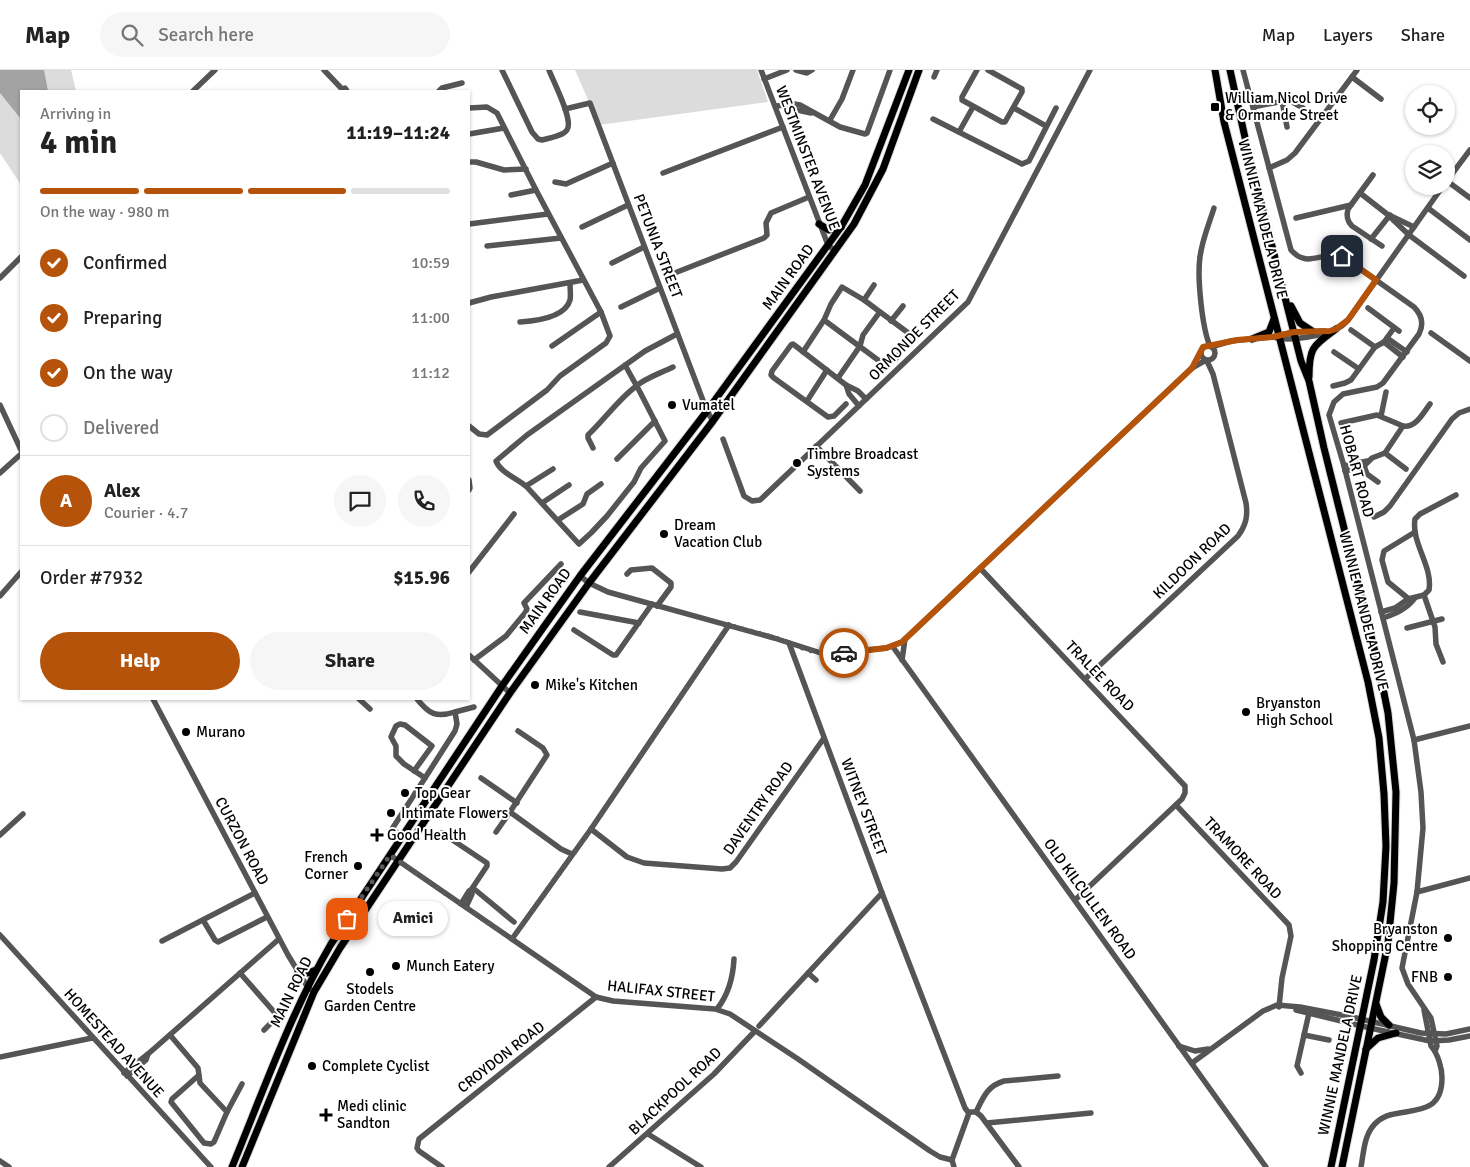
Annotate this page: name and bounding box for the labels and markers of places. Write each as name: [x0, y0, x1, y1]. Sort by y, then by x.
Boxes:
place label: William Nicol Drive & Ormande Street: [1225, 89, 1348, 124]
marker: William Nicol Drive & Ormande Street: [1209, 101, 1221, 113]
pin: [1321, 235, 1363, 277]
place label: Vumatel: [682, 396, 735, 414]
marker: Vumatel: [666, 399, 678, 411]
place label: Timbre Broadcast Systems: [807, 445, 918, 480]
marker: Timbre Broadcast Systems: [791, 457, 803, 469]
place label: Dream Vacation Club: [674, 516, 762, 551]
marker: Dream Vacation Club: [658, 528, 670, 540]
place label: Mike's Kitchen: [545, 676, 638, 694]
marker: Mike's Kitchen: [529, 679, 541, 691]
place label: Bryanston High School: [1256, 694, 1333, 729]
marker: Bryanston High School: [1240, 706, 1252, 718]
place label: Murano: [196, 723, 246, 741]
marker: Murano: [180, 726, 192, 738]
place label: Top Gear: [415, 784, 471, 802]
marker: Top Gear: [399, 787, 411, 799]
place label: Intimate Flowers: [401, 804, 509, 822]
marker: Intimate Flowers: [385, 807, 397, 819]
place label: Good Health: [387, 826, 466, 844]
marker: Good Health: [371, 829, 383, 841]
place label: French Corner: [304, 848, 348, 883]
marker: French Corner: [352, 860, 364, 872]
pin: [326, 898, 368, 940]
callout: Amici: [377, 902, 447, 936]
place label: Bryanston Shopping Centre: [1332, 920, 1438, 955]
marker: Bryanston Shopping Centre: [1442, 932, 1454, 944]
place label: Munch Eatery: [406, 957, 494, 975]
marker: Munch Eatery: [390, 960, 402, 972]
marker: Stodels Garden Centre: [364, 966, 376, 978]
place label: FNB: [1411, 968, 1438, 986]
marker: FNB: [1442, 971, 1454, 983]
place label: Stodels Garden Centre: [324, 980, 416, 1015]
place label: Complete Cyclist: [322, 1057, 430, 1075]
marker: Complete Cyclist: [306, 1060, 318, 1072]
place label: Medi clinic Sandton: [337, 1097, 407, 1132]
marker: Medi clinic Sandton: [319, 1108, 333, 1122]

